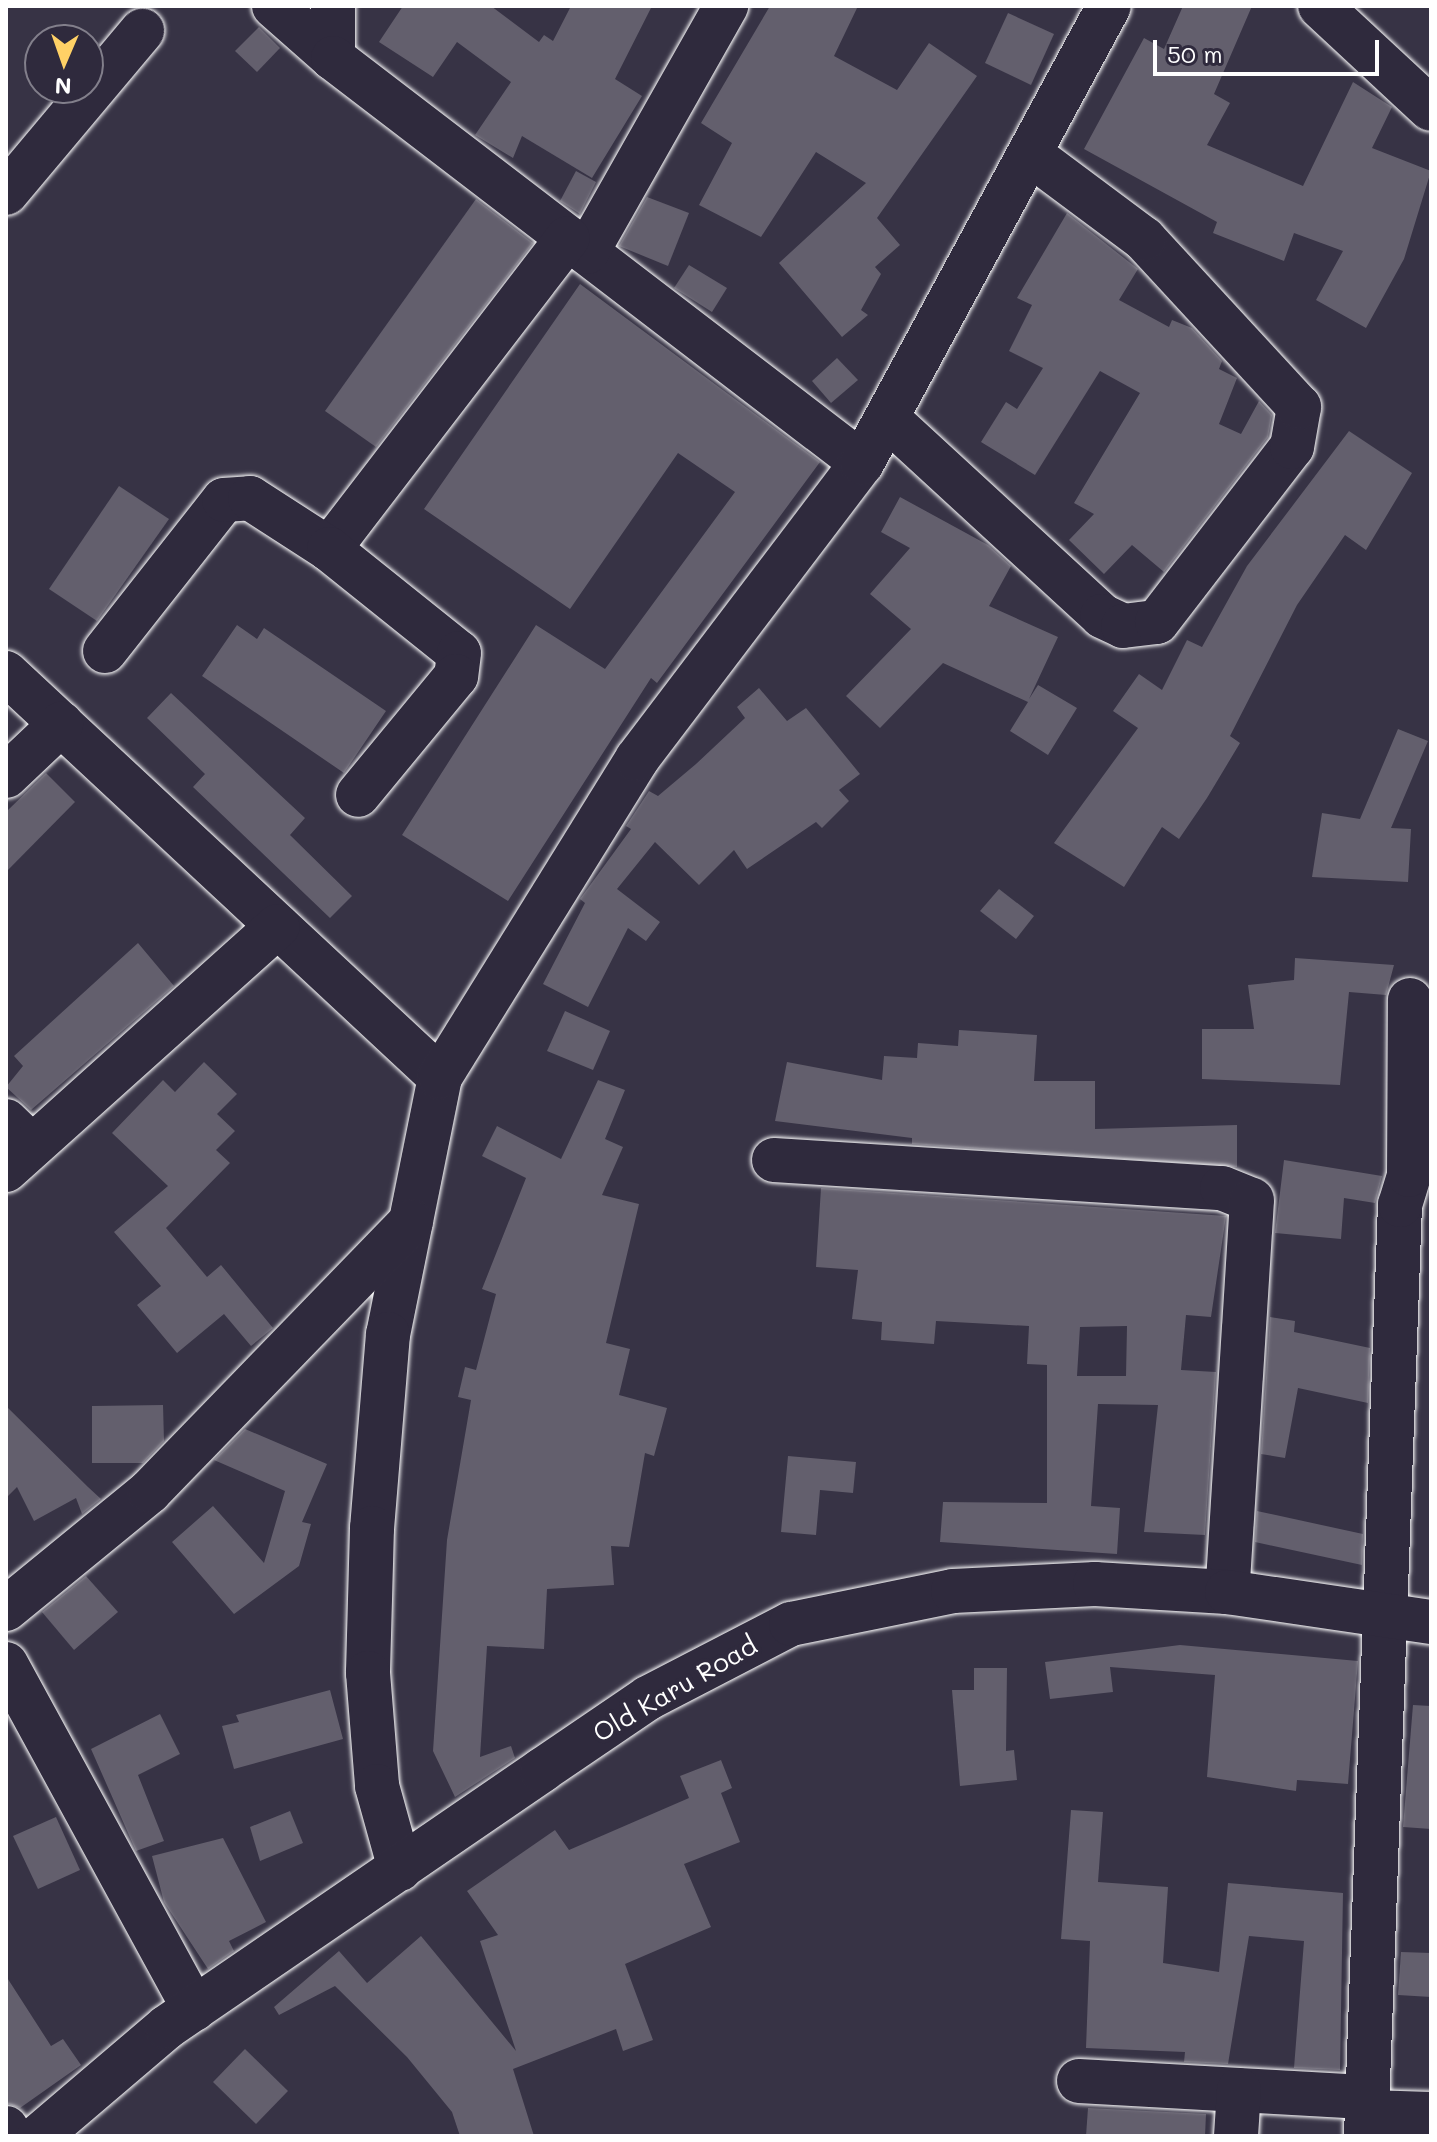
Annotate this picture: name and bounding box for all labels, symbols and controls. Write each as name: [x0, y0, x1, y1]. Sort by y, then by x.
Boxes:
north arrow: [24, 24, 104, 104]
scale bar: [1157, 24, 1383, 74]
text: 50 m: [1167, 38, 1223, 69]
text: N: [54, 72, 72, 101]
street label: Old Karu Road: [587, 1629, 763, 1749]

